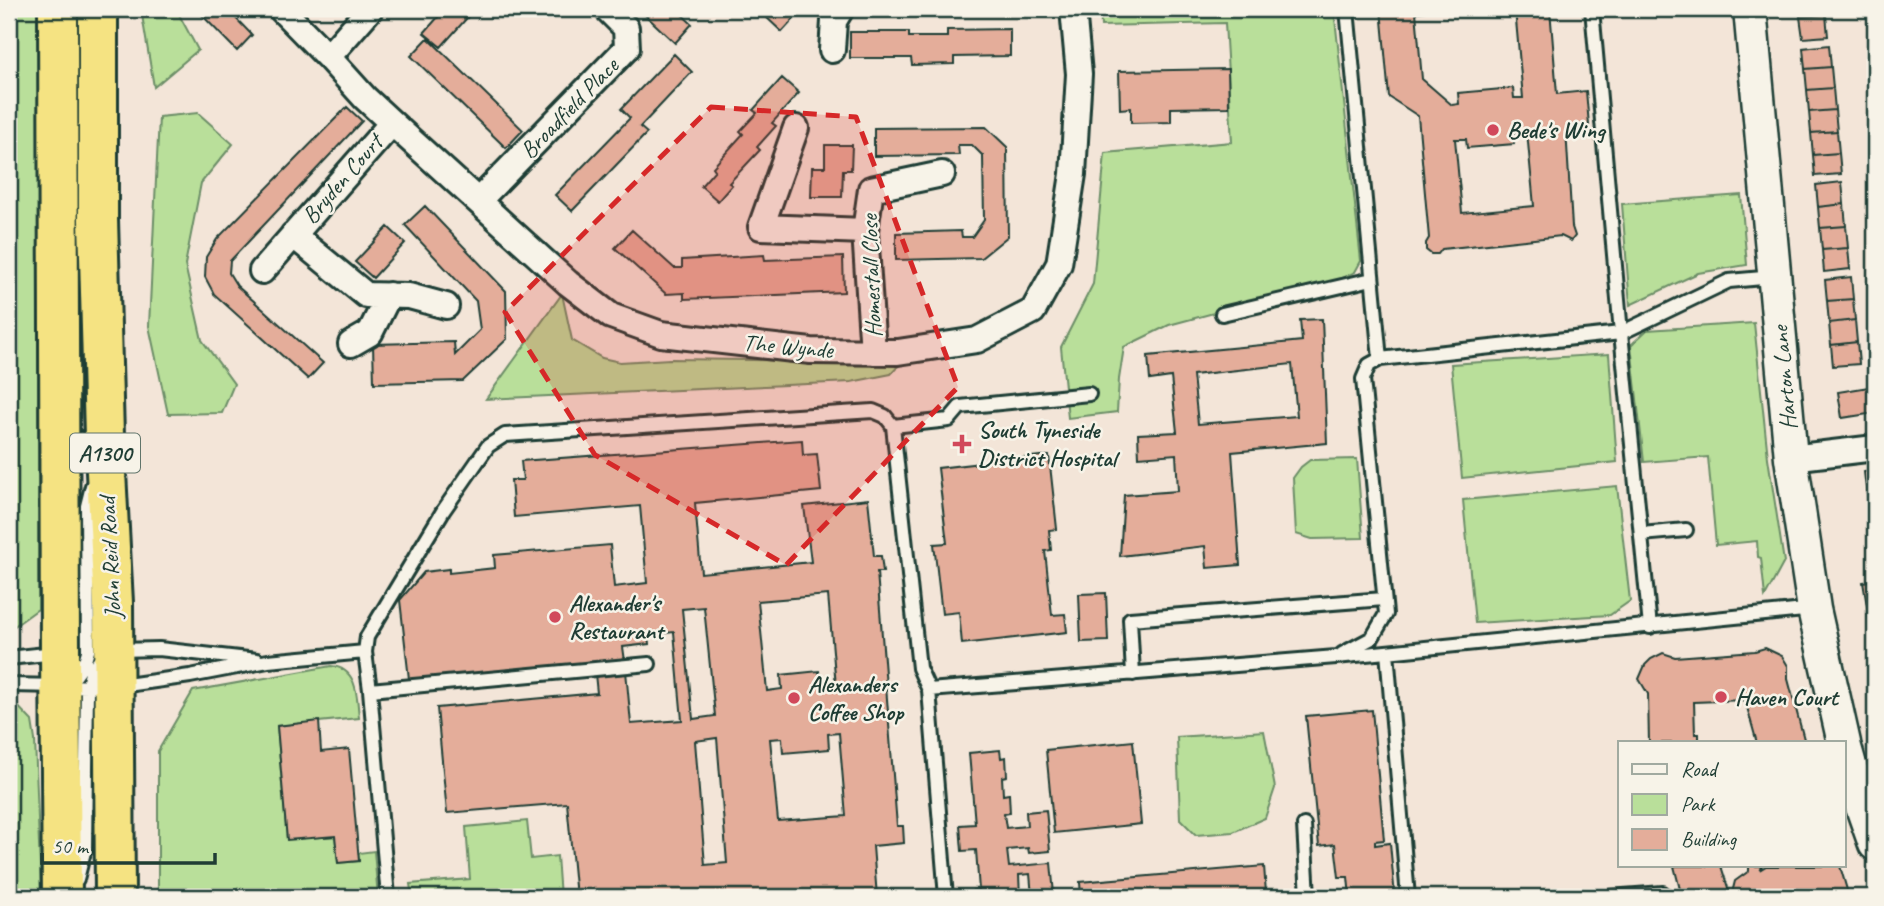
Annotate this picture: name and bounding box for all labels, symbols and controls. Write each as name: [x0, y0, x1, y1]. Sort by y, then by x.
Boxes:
street label: Broadfield Place: [513, 50, 626, 165]
place label: Bede's Wing: [1507, 115, 1607, 145]
marker: Bede's Wing: [1485, 122, 1501, 138]
street label: Bryden Court: [295, 126, 391, 230]
street label: Homestall Close: [854, 212, 888, 338]
street label: Harton Lane: [1764, 323, 1803, 431]
street label: The Wynde: [742, 327, 836, 365]
place label: South Tyneside District Hospital: [978, 415, 1121, 473]
road number: A1300: [70, 433, 140, 472]
marker: South Tyneside District Hospital: [952, 434, 972, 454]
street label: John Reid Road: [92, 493, 128, 621]
place label: Alexander's Restaurant: [569, 588, 666, 646]
marker: Alexander's Restaurant: [547, 609, 563, 625]
place label: Alexanders Coffee Shop: [808, 669, 905, 727]
place label: Haven Court: [1735, 682, 1841, 712]
marker: Haven Court: [1713, 689, 1729, 705]
marker: Alexanders Coffee Shop: [786, 690, 802, 706]
legend: [1618, 741, 1846, 867]
text: Road: [1681, 756, 1720, 782]
text: Park: [1681, 791, 1716, 817]
scale bar: [42, 822, 215, 866]
text: Building: [1681, 826, 1738, 852]
text: 50 m: [52, 833, 90, 859]

